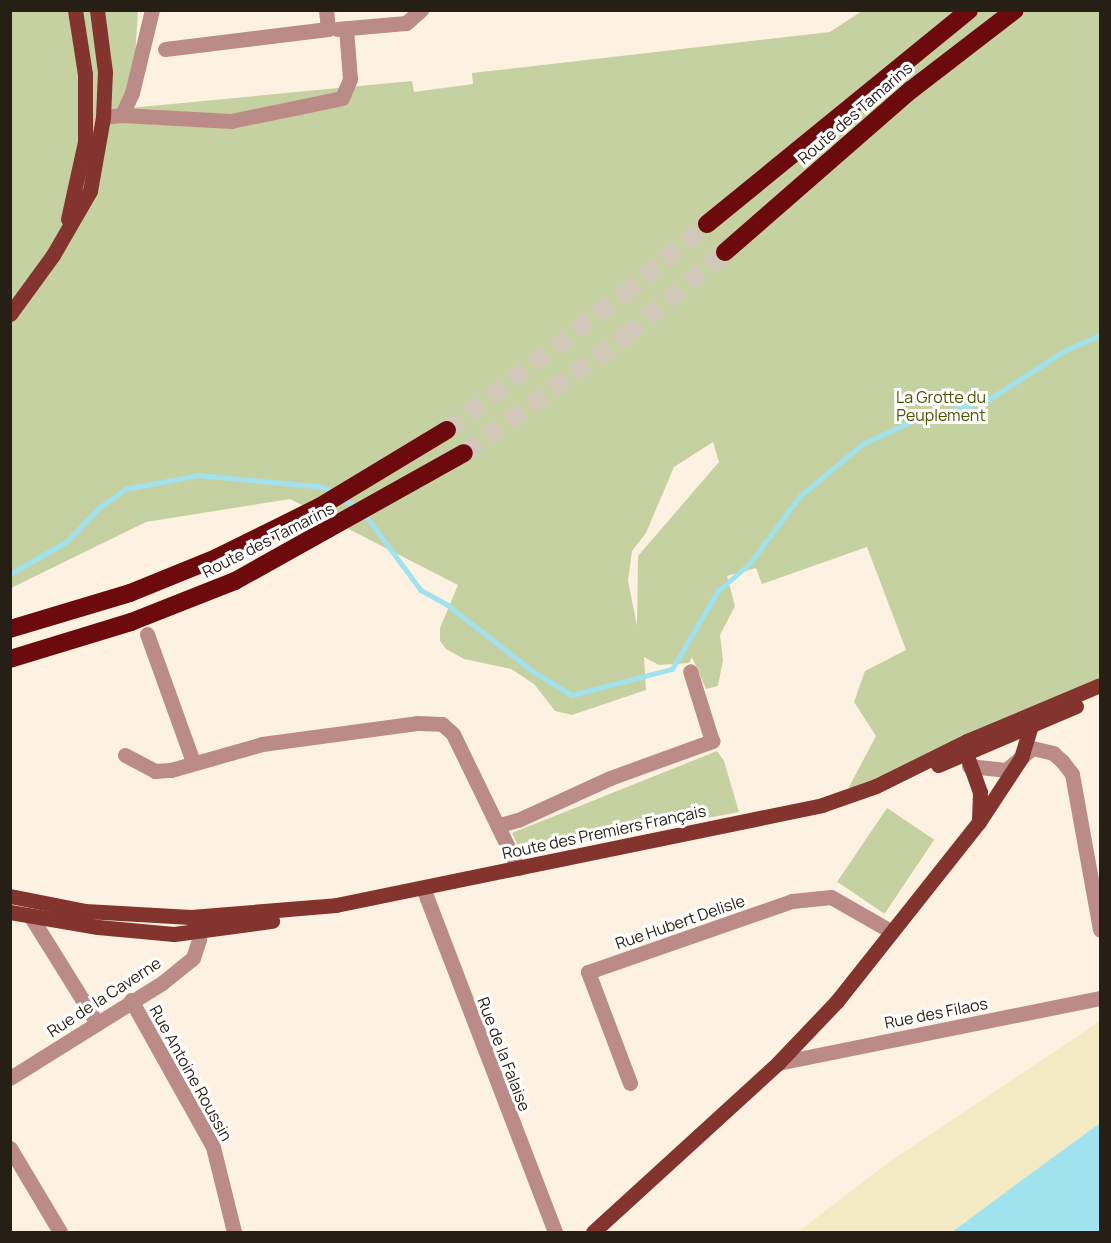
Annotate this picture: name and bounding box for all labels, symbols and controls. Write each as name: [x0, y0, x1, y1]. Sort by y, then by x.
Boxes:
street label: Route des Tamarins: [794, 58, 916, 168]
park label: La Grotte du Peuplement: [896, 387, 986, 425]
street label: Route des Tamarins: [199, 498, 337, 582]
street label: Route des Premiers Français: [500, 801, 708, 863]
street label: Rue Hubert Delisle: [613, 891, 747, 953]
street label: Rue de la Caverne: [44, 953, 164, 1041]
street label: Rue de la Falaise: [473, 994, 535, 1114]
street label: Rue des Filaos: [883, 994, 989, 1032]
street label: Rue Antoine Roussin: [146, 1002, 236, 1144]

